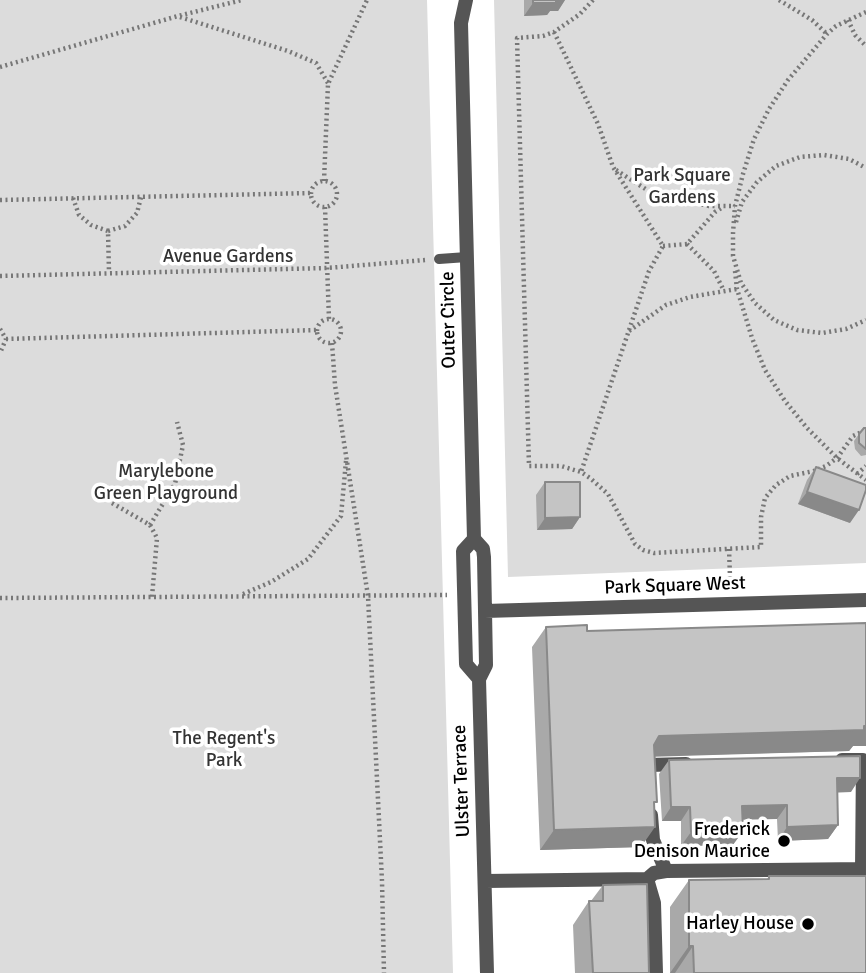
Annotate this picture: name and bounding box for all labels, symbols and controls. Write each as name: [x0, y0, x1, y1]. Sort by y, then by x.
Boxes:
park label: Park Square Gardens: [633, 165, 731, 209]
park label: Avenue Gardens: [163, 246, 293, 268]
street label: Outer Circle: [437, 271, 461, 369]
park label: Marylebone Green Playground: [94, 461, 238, 505]
street label: Park Square West: [604, 572, 746, 600]
street label: Ulster Terrace: [449, 724, 475, 838]
park label: The Regent's Park: [173, 728, 275, 772]
place label: Frederick Denison Maurice: [634, 819, 770, 863]
marker: Frederick Denison Maurice: [776, 833, 792, 849]
place label: Harley House: [686, 913, 794, 935]
marker: Harley House: [800, 916, 816, 932]

